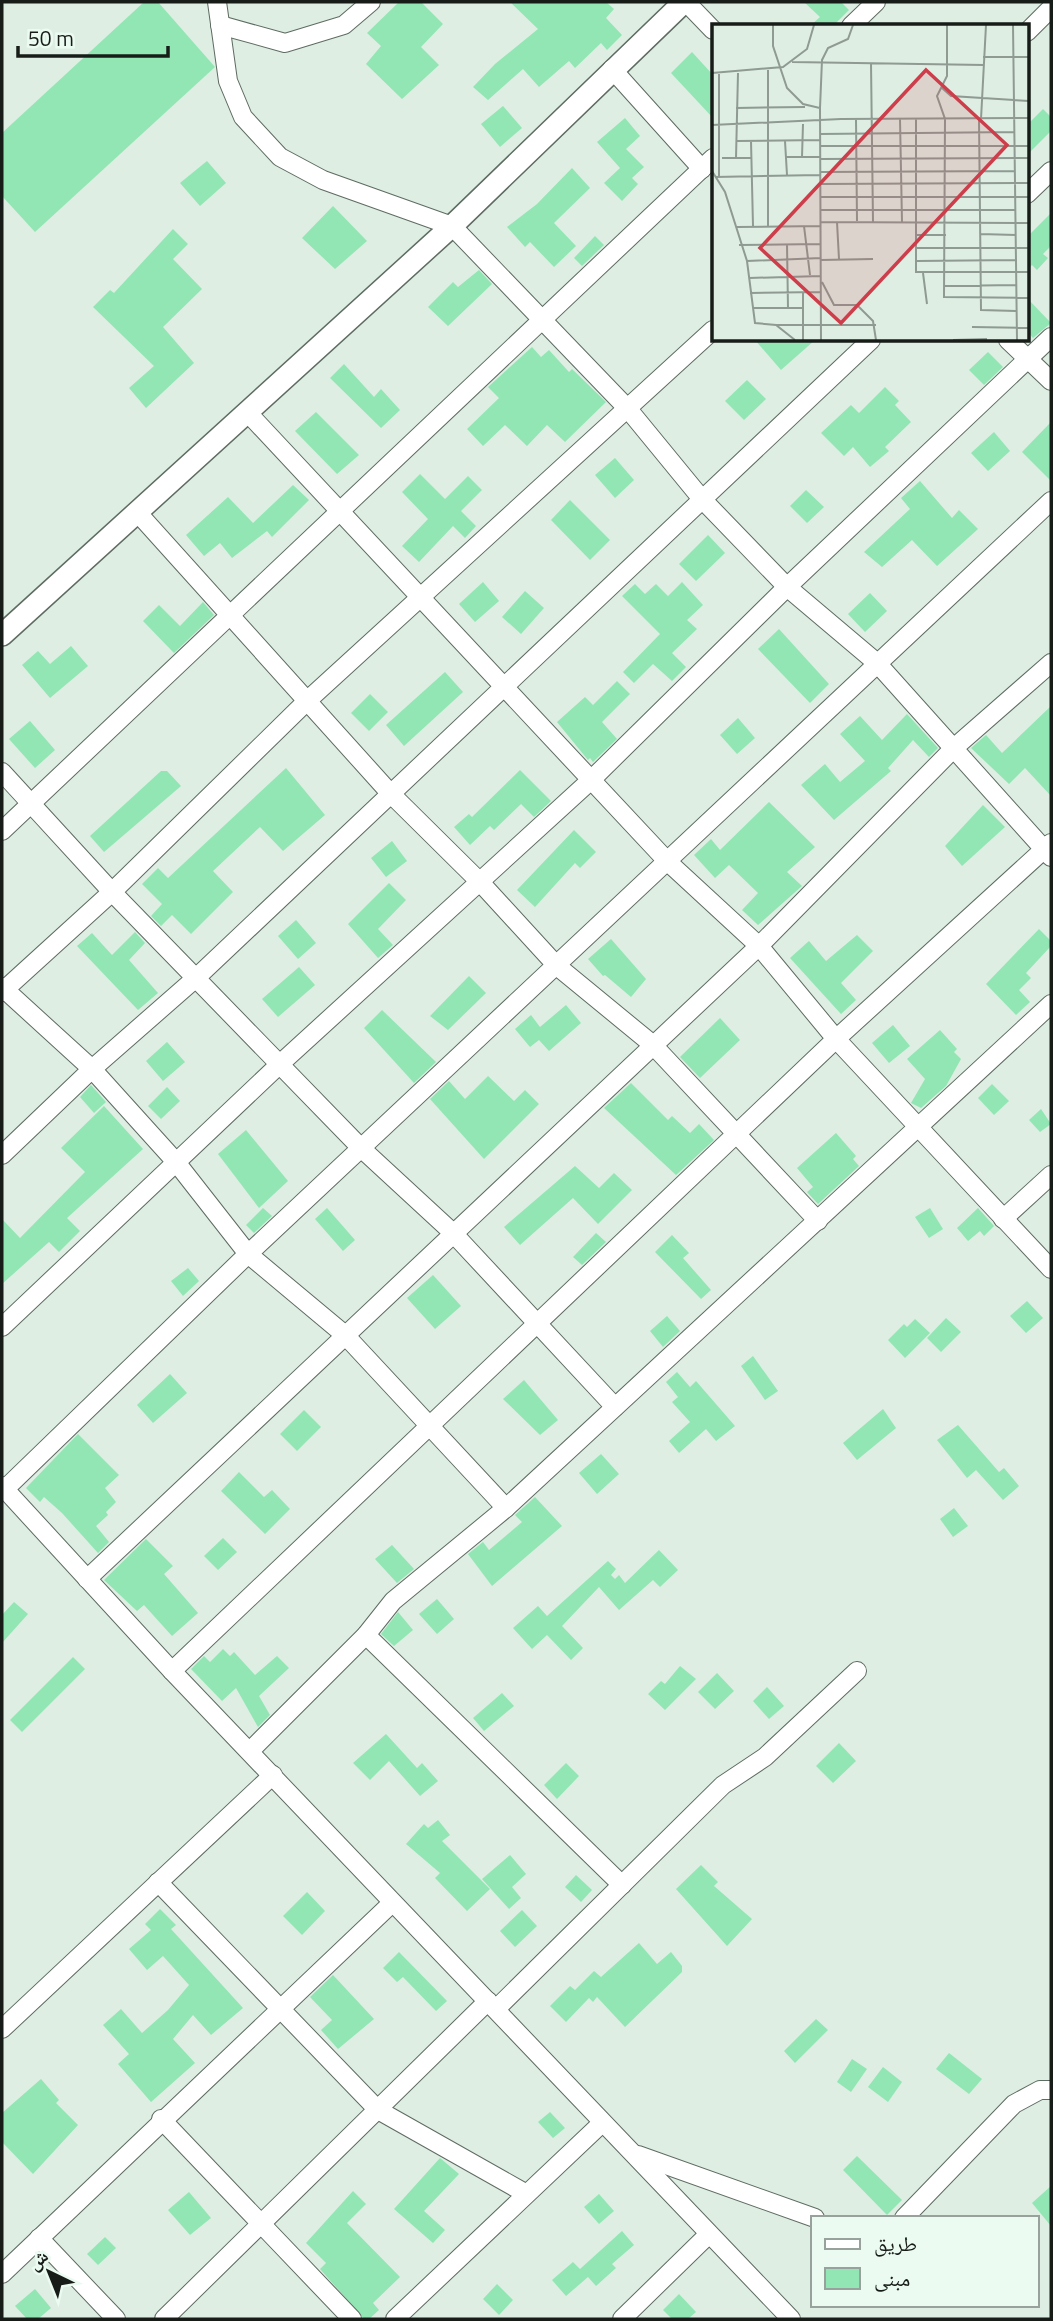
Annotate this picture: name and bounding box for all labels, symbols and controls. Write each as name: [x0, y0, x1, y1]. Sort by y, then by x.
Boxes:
scale bar: [18, 14, 168, 58]
text: 50 m: [28, 22, 74, 54]
inset map: [712, 24, 1028, 341]
legend: [811, 2216, 1039, 2307]
text: طريق: [874, 2227, 917, 2259]
north arrow: [14, 2237, 84, 2307]
text: ش: [20, 2242, 54, 2277]
text: مبنى: [874, 2262, 910, 2294]

